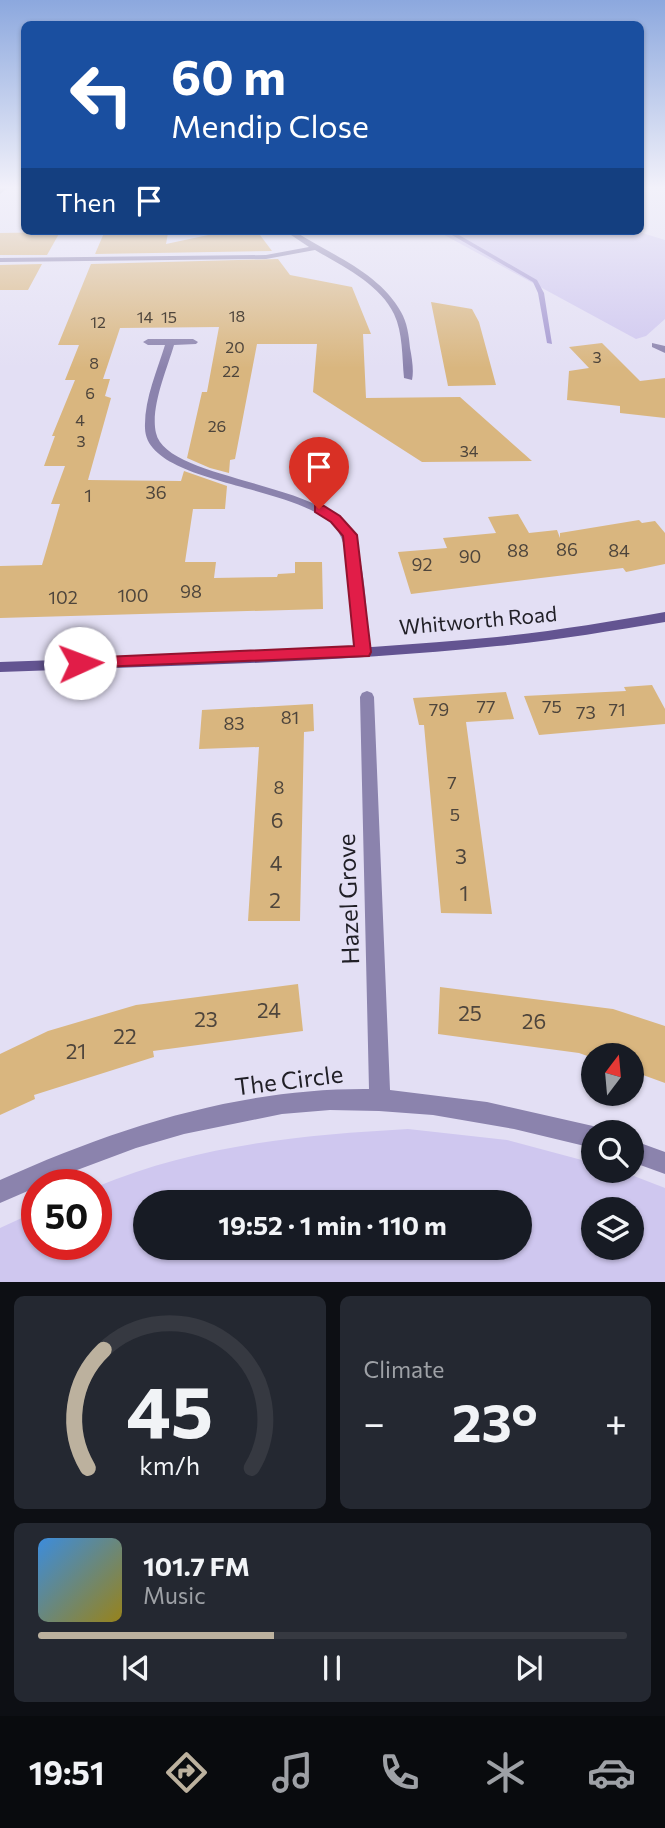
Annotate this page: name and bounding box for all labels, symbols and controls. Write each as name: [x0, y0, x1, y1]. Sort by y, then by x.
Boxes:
text: 60 m: [171, 45, 286, 105]
icon: left: [56, 49, 147, 140]
text: Mendip Close: [171, 105, 369, 145]
icon: arrive: [130, 182, 168, 220]
text: Then: [56, 186, 116, 217]
house number: 18: [229, 306, 245, 325]
house number: 14: [137, 307, 154, 326]
house number: 15: [161, 307, 177, 326]
house number: 12: [90, 312, 106, 331]
house number: 20: [225, 337, 245, 356]
house number: 3: [592, 347, 602, 366]
house number: 8: [89, 353, 99, 372]
house number: 22: [222, 361, 240, 380]
house number: 6: [85, 383, 95, 402]
house number: 4: [75, 410, 85, 429]
house number: 26: [208, 416, 226, 435]
house number: 3: [76, 431, 86, 450]
pin: [289, 437, 349, 509]
house number: 34: [460, 441, 479, 460]
icon: arrive: [300, 448, 338, 486]
house number: 36: [145, 481, 167, 503]
house number: 1: [84, 484, 92, 506]
house number: 86: [556, 538, 578, 560]
house number: 88: [507, 539, 529, 561]
house number: 84: [608, 539, 630, 561]
house number: 90: [459, 545, 481, 567]
house number: 92: [412, 553, 432, 575]
house number: 98: [180, 580, 202, 602]
house number: 100: [117, 584, 149, 606]
house number: 102: [48, 586, 78, 608]
street label: Whitworth Road: [398, 600, 558, 639]
position arrow: [43, 626, 117, 700]
house number: 77: [476, 695, 496, 717]
house number: 75: [542, 695, 562, 717]
house number: 79: [429, 698, 449, 720]
house number: 71: [608, 698, 626, 720]
house number: 73: [576, 701, 596, 723]
house number: 81: [281, 706, 299, 728]
house number: 83: [223, 712, 245, 734]
house number: 7: [447, 771, 457, 793]
house number: 8: [274, 776, 285, 798]
house number: 5: [450, 803, 460, 825]
house number: 6: [271, 807, 283, 832]
street label: Hazel Grove: [331, 833, 364, 965]
house number: 3: [455, 843, 467, 868]
house number: 4: [270, 850, 283, 875]
house number: 1: [460, 880, 468, 905]
house number: 2: [269, 887, 281, 912]
house number: 24: [257, 997, 281, 1022]
house number: 25: [458, 1000, 482, 1025]
house number: 23: [194, 1006, 218, 1031]
house number: 26: [522, 1008, 546, 1033]
house number: 22: [113, 1023, 137, 1048]
house number: 21: [66, 1038, 86, 1063]
north arrow: [581, 1043, 644, 1106]
map controls: [581, 1043, 644, 1260]
street label: The Circle: [233, 1058, 345, 1101]
button: search: [581, 1120, 644, 1183]
speed limit sign: 50: [21, 1169, 112, 1260]
button: layers: [581, 1197, 644, 1260]
text: 19:52 · 1 min · 110 m: [218, 1209, 447, 1240]
text: Climate: [364, 1355, 445, 1383]
text: 45: [126, 1365, 213, 1454]
text: 23°: [452, 1389, 538, 1453]
text: −: [364, 1398, 385, 1445]
text: +: [605, 1398, 627, 1445]
text: km/h: [139, 1450, 200, 1480]
text: 101.7 FM: [143, 1550, 250, 1581]
text: Music: [143, 1581, 206, 1609]
icon: previous: [117, 1649, 155, 1687]
icon: pause: [313, 1649, 351, 1687]
icon: next: [510, 1649, 548, 1687]
icon: directions: [162, 1748, 211, 1797]
icon: music: [268, 1748, 317, 1797]
icon: phone: [375, 1748, 424, 1797]
icon: climate: [481, 1748, 530, 1797]
icon: car: [587, 1748, 636, 1797]
text: 19:51: [29, 1752, 105, 1792]

